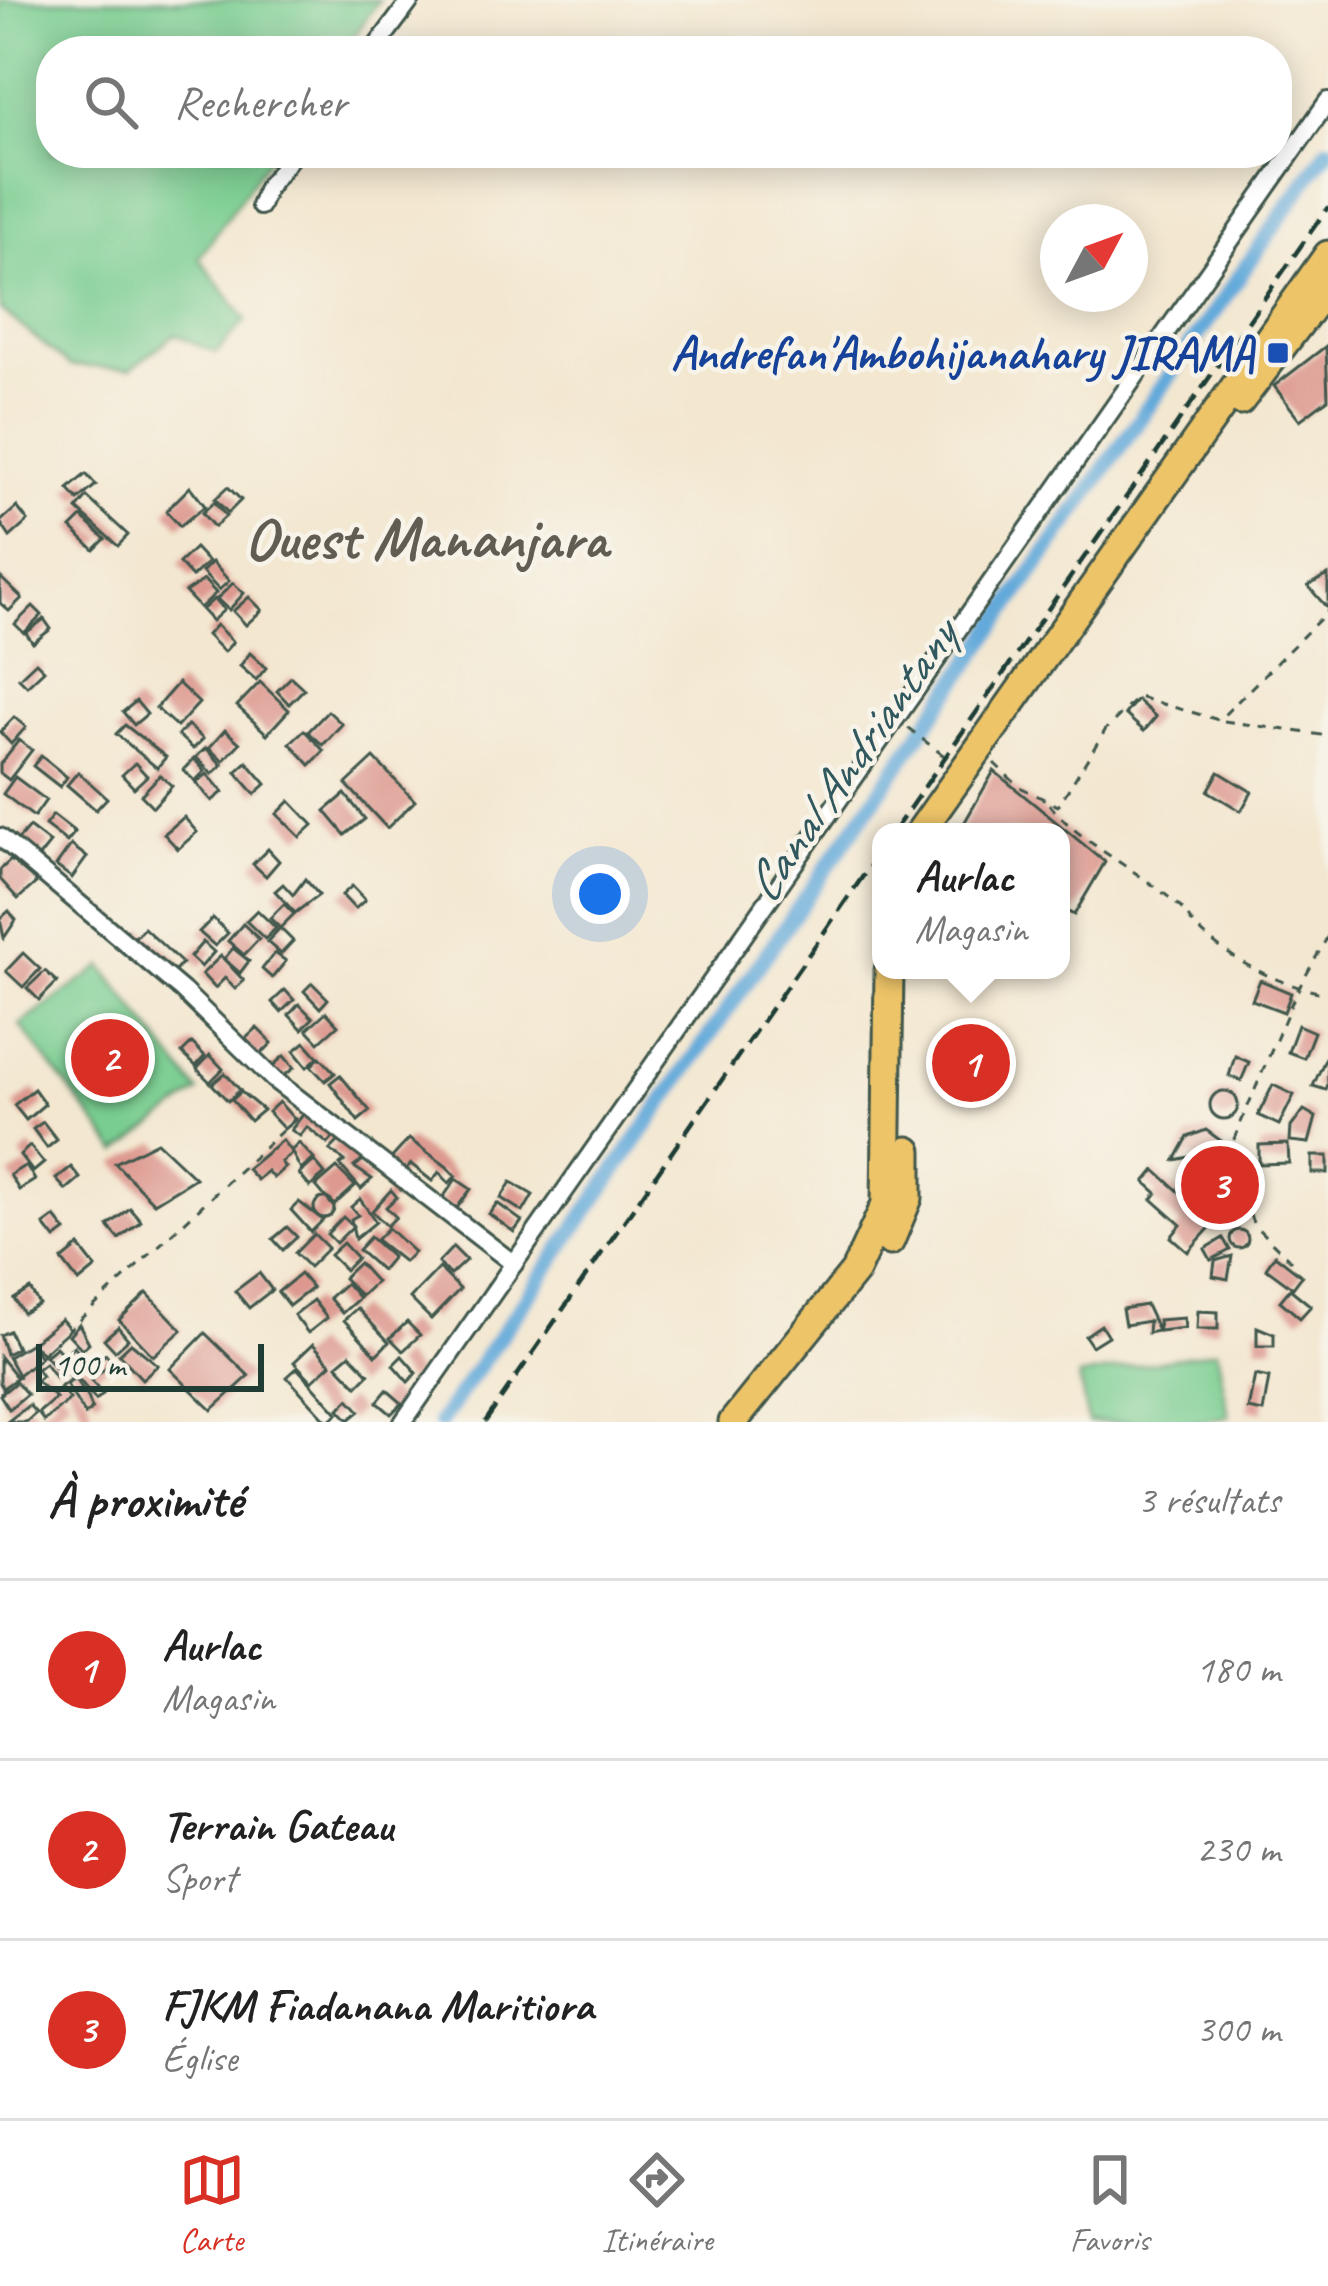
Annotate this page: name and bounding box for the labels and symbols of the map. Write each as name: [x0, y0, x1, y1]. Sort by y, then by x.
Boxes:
north arrow: [1040, 204, 1148, 312]
place label: Andrefan'Ambohijanahary JIRAMA: [671, 323, 1256, 383]
marker: Andrefan'Ambohijanahary JIRAMA: [1265, 340, 1291, 366]
district label: Ouest Mananjara: [245, 500, 612, 576]
water label: Canal Andriantany: [730, 601, 975, 914]
your location: [570, 864, 630, 924]
pin: 2: [71, 1013, 149, 1103]
pin: 1: [932, 1018, 1010, 1108]
pin: 3: [1181, 1140, 1259, 1230]
scale bar: [36, 1338, 264, 1391]

